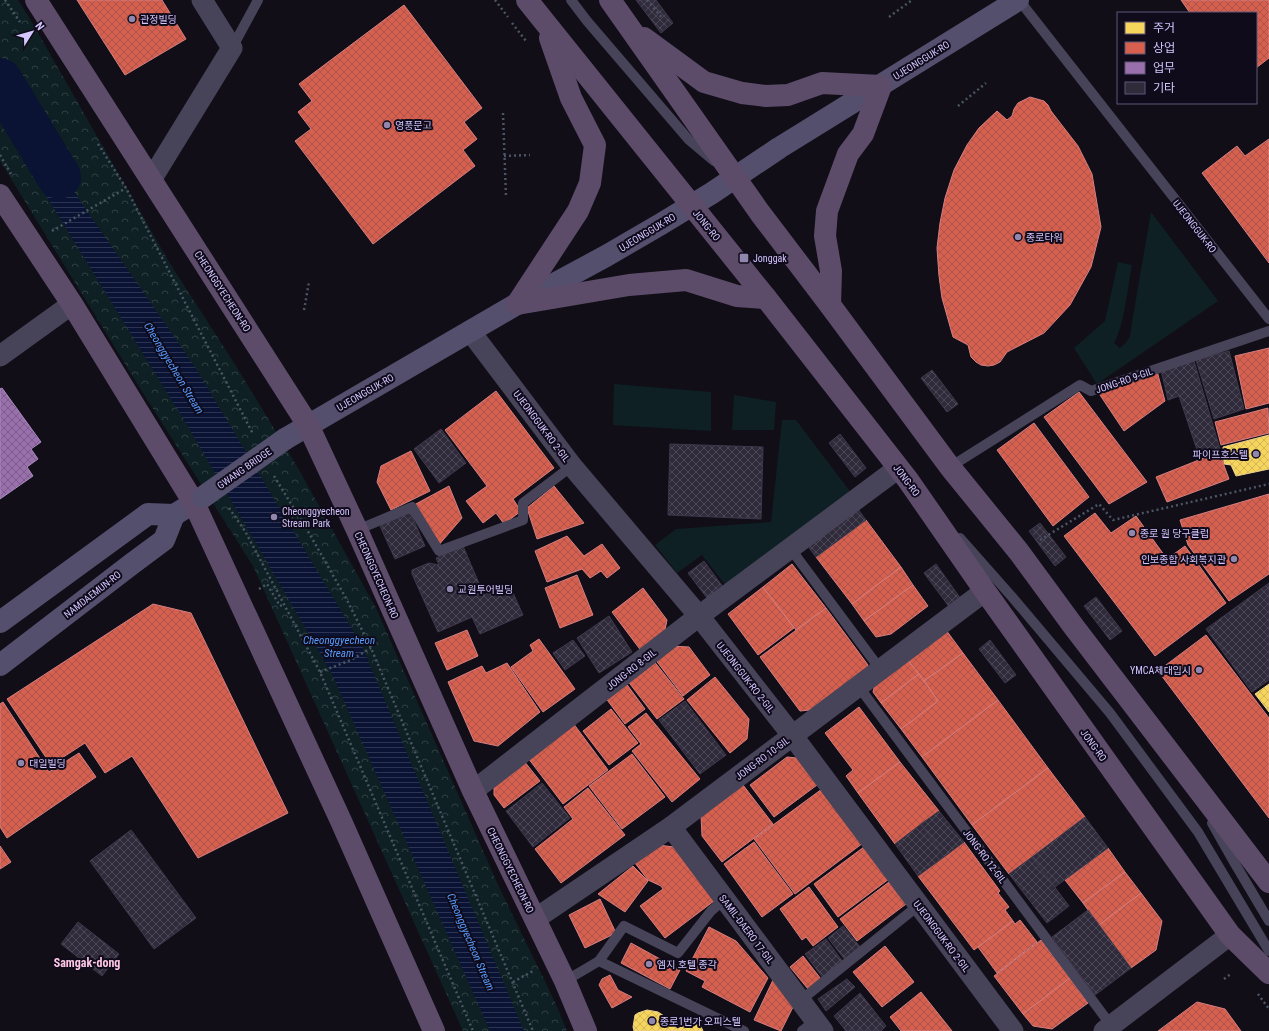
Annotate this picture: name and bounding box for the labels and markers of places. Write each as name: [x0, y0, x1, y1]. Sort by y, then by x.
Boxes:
marker: 관정빌딩: [127, 14, 137, 24]
place label: 관정빌딩: [140, 14, 177, 25]
marker: 영풍문고: [382, 120, 392, 130]
place label: 영풍문고: [395, 120, 432, 131]
marker: 종로타워: [1013, 232, 1023, 242]
place label: 종로타워: [1026, 232, 1063, 243]
marker: Jonggak: [738, 252, 750, 264]
place label: Jonggak: [753, 253, 787, 264]
place label: 파이프호스텔: [1193, 449, 1248, 460]
marker: 파이프호스텔: [1251, 449, 1261, 459]
place label: Cheonggyecheon Stream Park: [282, 506, 350, 529]
marker: Cheonggyecheon Stream Park: [269, 512, 279, 522]
marker: 종로 원 당구클럽: [1127, 528, 1137, 538]
place label: 종로 원 당구클럽: [1140, 528, 1209, 539]
place label: 인보종합 사회복지관: [1141, 554, 1227, 565]
marker: 인보종합 사회복지관: [1229, 554, 1239, 564]
marker: 교원투어빌딩: [445, 584, 455, 594]
place label: 교원투어빌딩: [458, 584, 513, 595]
place label: YMCA체대입시: [1130, 665, 1191, 676]
marker: YMCA체대입시: [1194, 665, 1204, 675]
marker: 대일빌딩: [16, 758, 26, 768]
place label: 대일빌딩: [29, 758, 66, 769]
marker: 엠지 호텔 종각: [644, 959, 654, 969]
place label: 엠지 호텔 종각: [657, 959, 718, 970]
marker: 종로1번가 오피스텔: [647, 1016, 657, 1026]
place label: 종로1번가 오피스텔: [660, 1016, 741, 1027]

